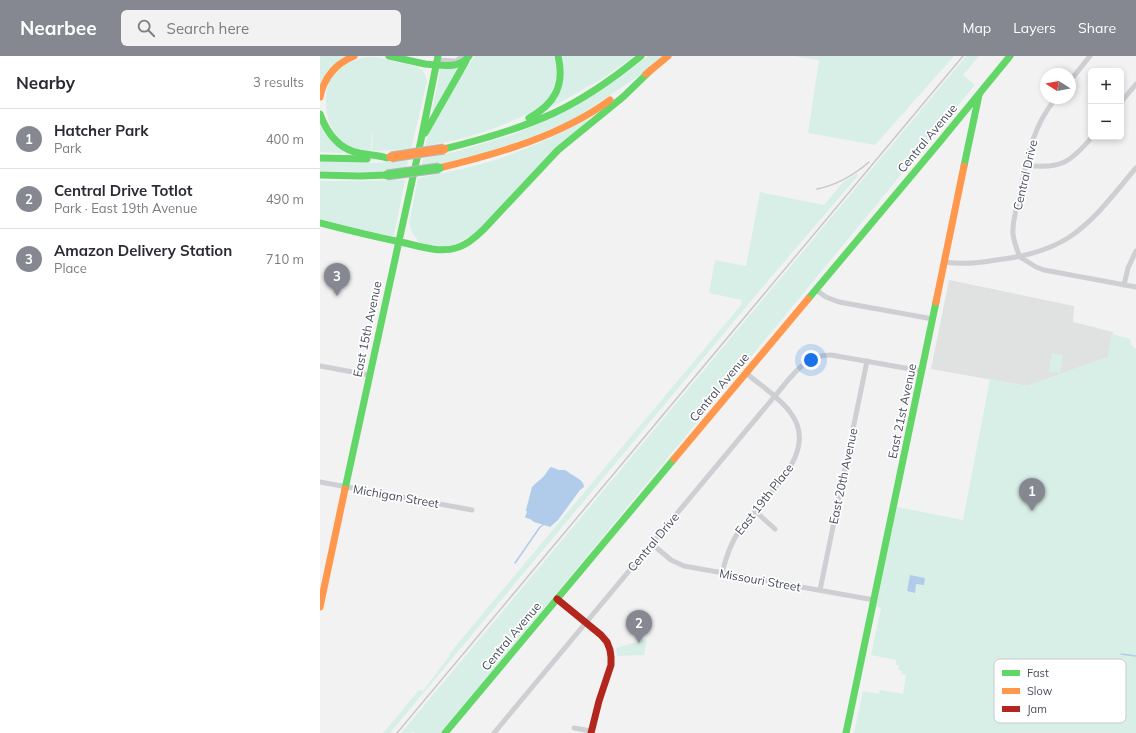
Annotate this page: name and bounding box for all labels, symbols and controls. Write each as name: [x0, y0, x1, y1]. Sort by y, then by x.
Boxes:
search box: [121, 10, 401, 46]
text: Nearbee: [20, 16, 97, 40]
icon: search: [135, 17, 157, 39]
text: Search here: [167, 19, 249, 38]
text: Map: [962, 19, 991, 37]
text: Layers: [1013, 19, 1056, 37]
text: Share: [1078, 19, 1116, 37]
north arrow: [1040, 68, 1076, 104]
map controls: [1088, 68, 1124, 140]
button: +: [1088, 68, 1124, 104]
text: Nearby: [16, 72, 75, 93]
text: 3 results: [253, 74, 304, 90]
street label: Central Avenue: [894, 101, 960, 175]
button: −: [1088, 104, 1124, 140]
text: Hatcher Park: [54, 121, 148, 140]
text: 1: [25, 131, 33, 147]
text: 400 m: [266, 131, 304, 147]
street label: Central Drive: [1010, 138, 1040, 212]
text: Park: [54, 140, 81, 156]
text: Central Drive Totlot: [54, 181, 192, 200]
text: 2: [25, 191, 33, 207]
text: 490 m: [266, 191, 304, 207]
text: Park · East 19th Avenue: [54, 200, 197, 216]
text: Amazon Delivery Station: [54, 241, 232, 260]
text: 3: [25, 251, 33, 267]
text: 710 m: [266, 251, 304, 267]
text: Place: [54, 260, 87, 276]
pin: 3: [324, 263, 350, 296]
street label: East 15th Avenue: [349, 280, 385, 378]
street label: Central Avenue: [686, 350, 752, 424]
your location: [801, 350, 821, 370]
street label: East 21st Avenue: [885, 362, 919, 460]
street label: East 20th Avenue: [825, 427, 861, 525]
street label: East 19th Place: [732, 460, 796, 538]
pin: 1: [1019, 478, 1045, 511]
street label: Michigan Street: [352, 481, 440, 511]
street label: Central Drive: [624, 510, 682, 574]
street label: Missouri Street: [718, 565, 802, 595]
street label: Central Avenue: [478, 599, 544, 673]
pin: 2: [626, 610, 652, 643]
legend: [994, 659, 1126, 723]
text: Fast: [1027, 666, 1049, 680]
text: Slow: [1027, 684, 1053, 698]
text: Jam: [1027, 702, 1047, 716]

